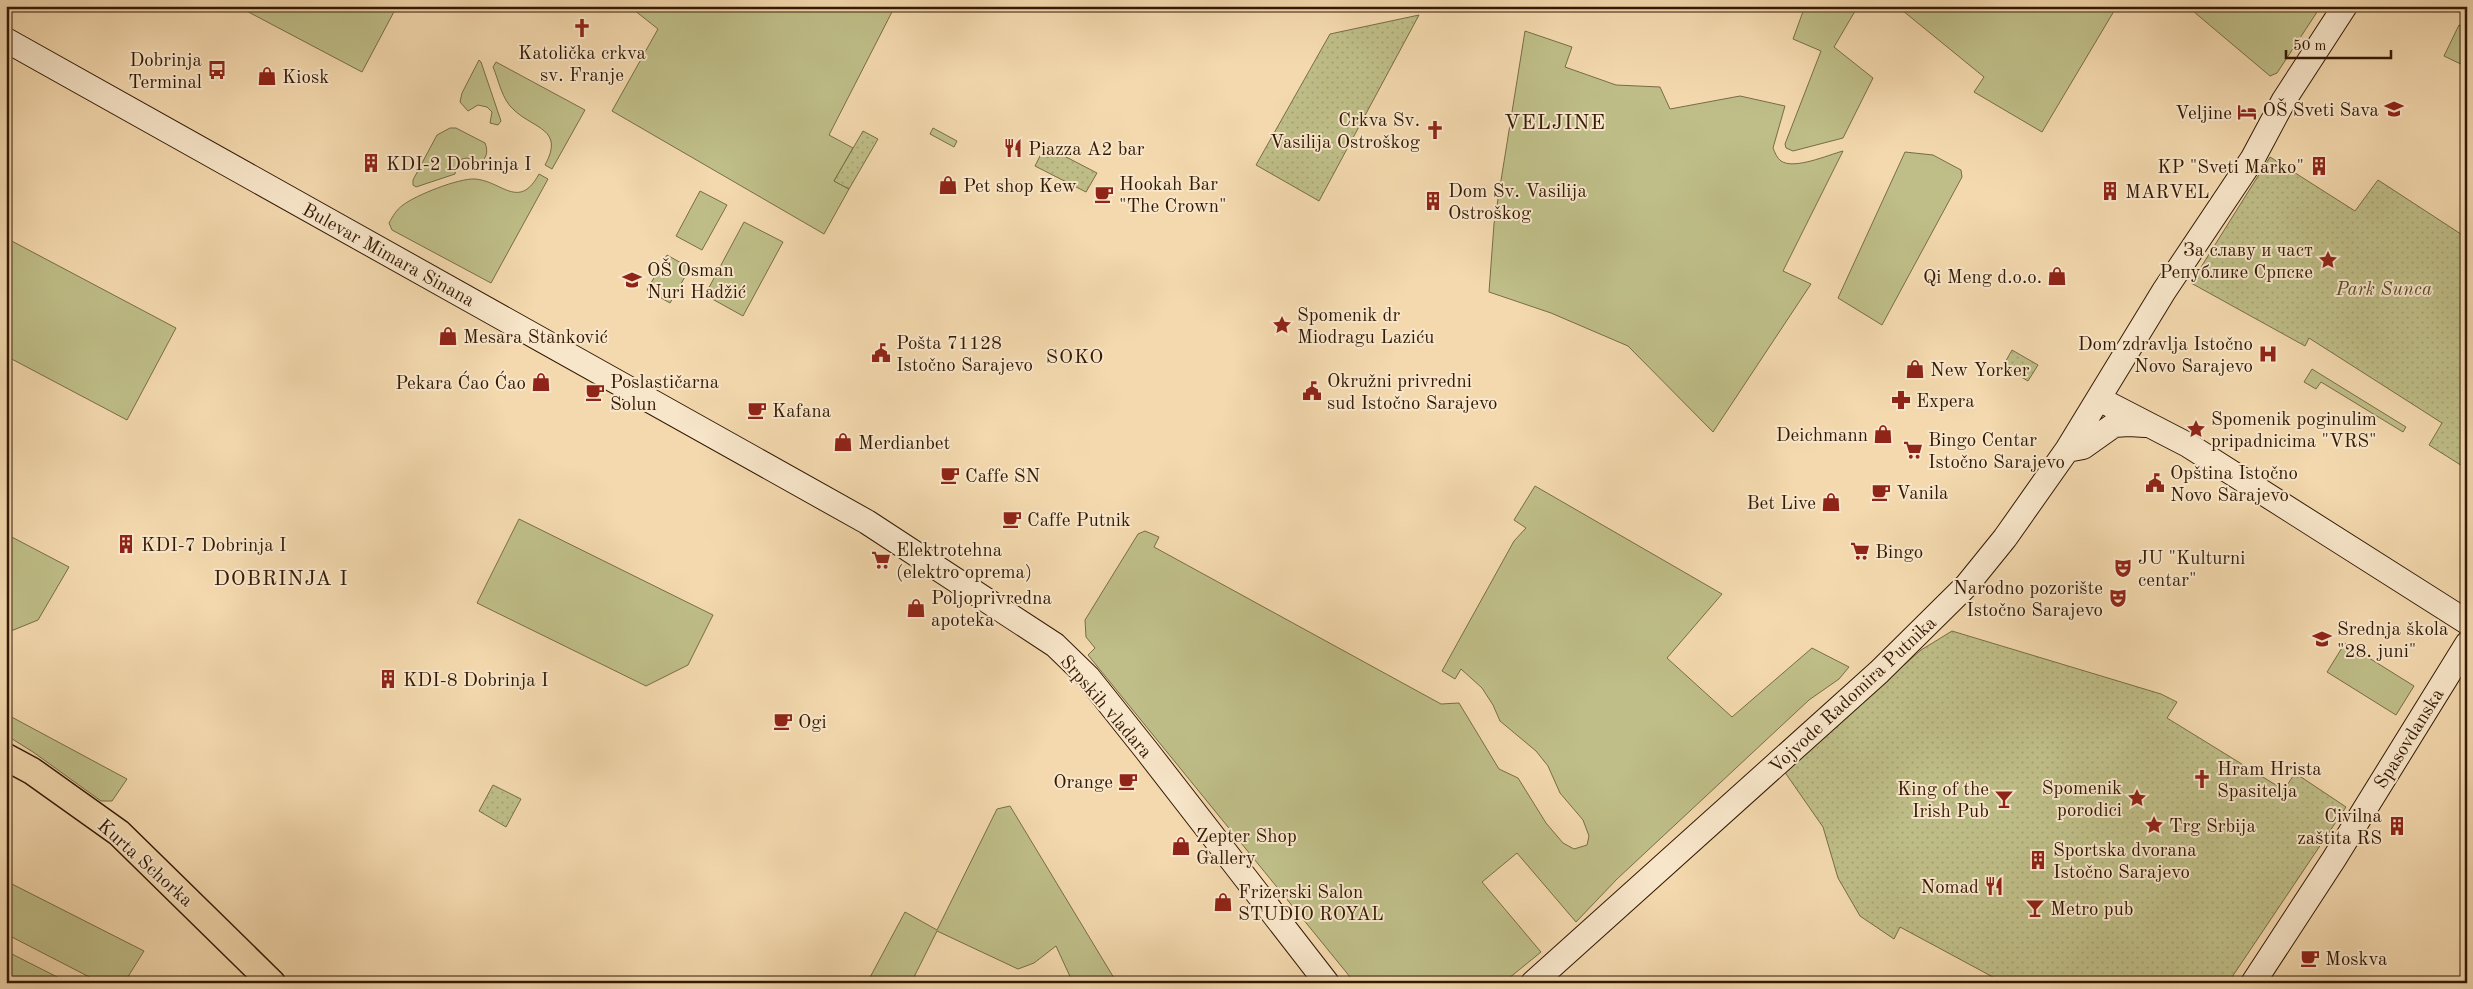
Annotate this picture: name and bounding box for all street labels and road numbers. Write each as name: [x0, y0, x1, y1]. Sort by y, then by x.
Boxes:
street label: Bulevar Mimara Sinana: [299, 201, 477, 312]
street label: Vojvode Radomira Putnika: [1767, 613, 1941, 778]
street label: Srpskih vladara: [1055, 653, 1155, 763]
street label: Spasovdanska: [2372, 685, 2449, 793]
street label: Kurta Schorka: [93, 816, 196, 912]

